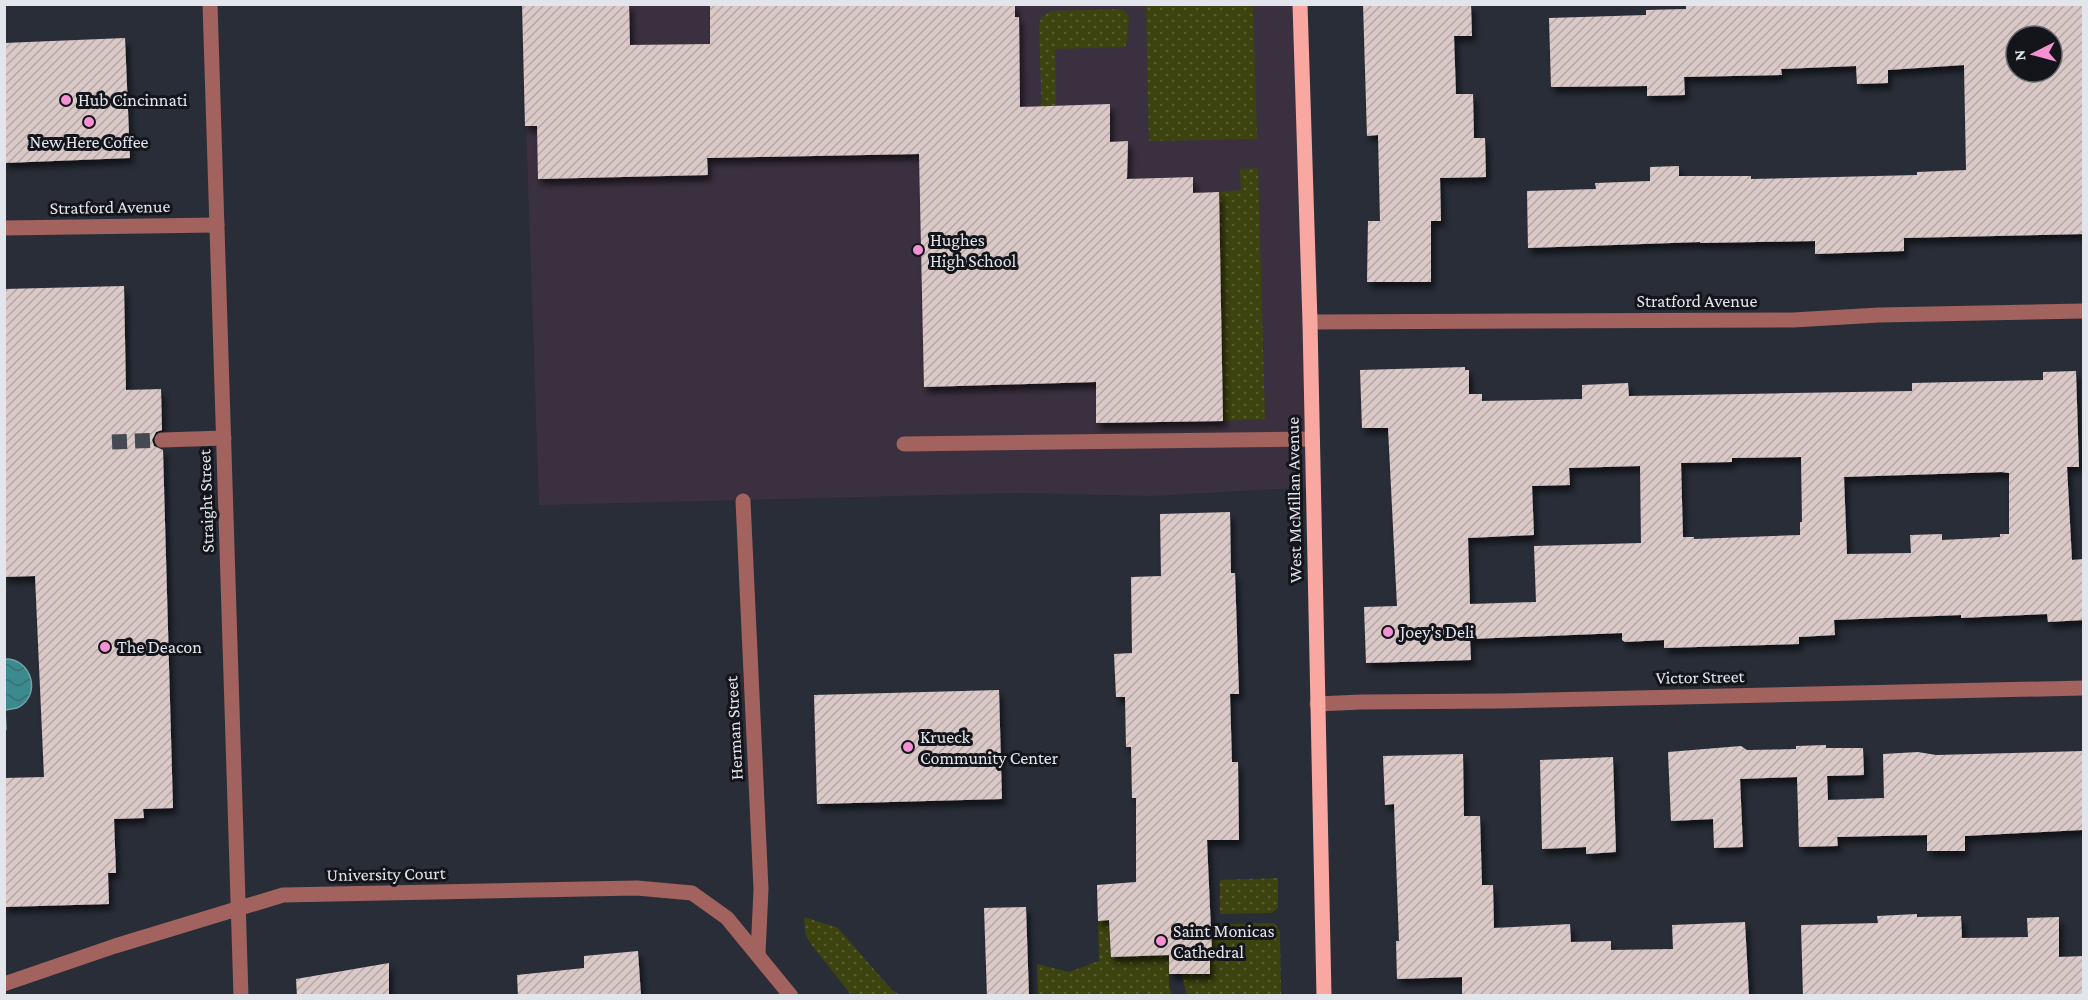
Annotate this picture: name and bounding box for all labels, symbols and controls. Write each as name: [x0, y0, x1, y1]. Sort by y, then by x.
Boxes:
north arrow: [2004, 24, 2064, 84]
text: N: [2011, 49, 2029, 62]
place label: Hub Cincinnati: [78, 90, 188, 110]
marker: Hub Cincinnati: [59, 93, 73, 107]
marker: New Here Coffee: [82, 115, 96, 129]
place label: New Here Coffee: [29, 132, 149, 152]
street label: Stratford Avenue: [49, 196, 171, 218]
place label: Hughes High School: [930, 230, 1017, 271]
marker: Hughes High School: [911, 243, 925, 257]
street label: Stratford Avenue: [1637, 291, 1757, 311]
street label: West McMillan Avenue: [1283, 417, 1305, 583]
street label: Straight Street: [194, 448, 218, 553]
place label: Joey's Deli: [1398, 622, 1475, 642]
marker: Joey's Deli: [1381, 625, 1395, 639]
place label: The Deacon: [117, 637, 202, 657]
marker: The Deacon: [98, 640, 112, 654]
street label: Victor Street: [1655, 666, 1746, 688]
street label: Herman Street: [721, 674, 747, 781]
place label: Krueck Community Center: [920, 727, 1059, 768]
marker: Krueck Community Center: [901, 740, 915, 754]
street label: University Court: [326, 863, 447, 885]
place label: Saint Monicas Cathedral: [1173, 921, 1275, 962]
marker: Saint Monicas Cathedral: [1154, 934, 1168, 948]

